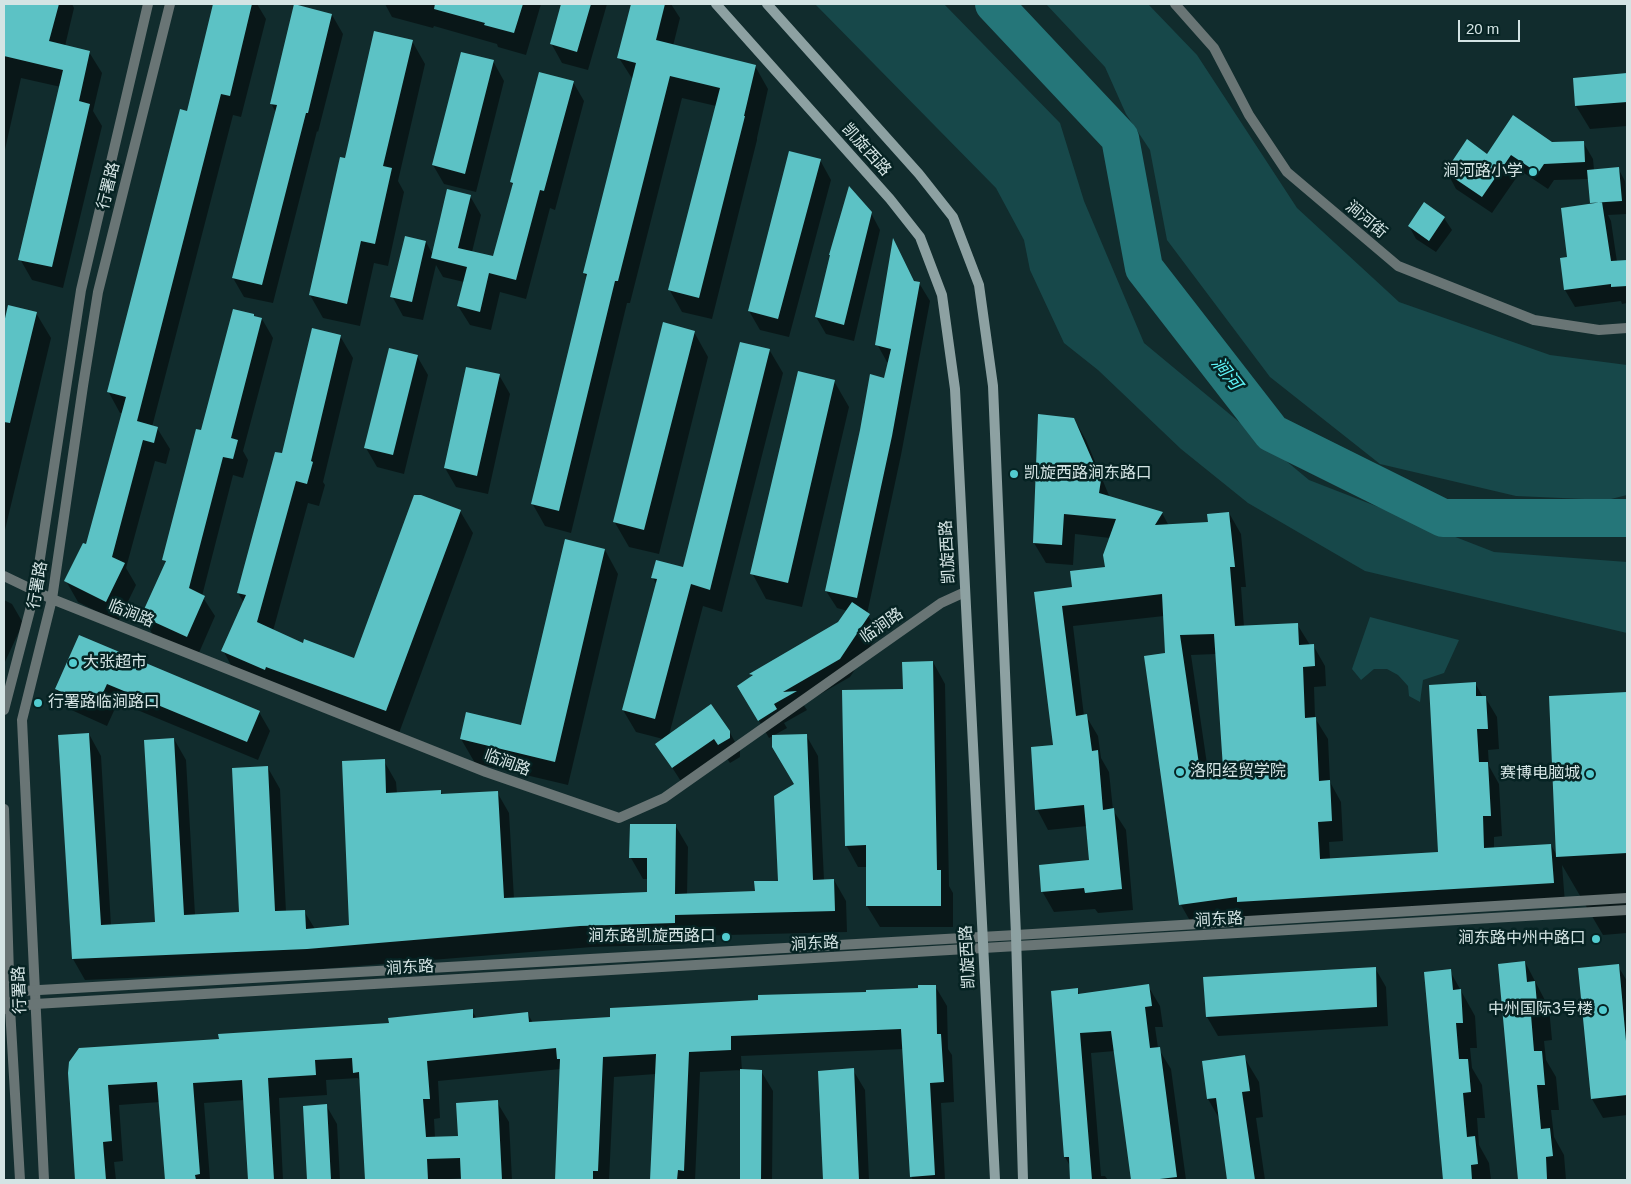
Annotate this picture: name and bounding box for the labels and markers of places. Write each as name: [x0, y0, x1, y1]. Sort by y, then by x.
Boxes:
place label: 涧河路小学: [1443, 162, 1523, 182]
marker: 涧河路小学: [1527, 166, 1539, 178]
place label: 凯旋西路涧东路口: [1024, 464, 1152, 484]
marker: 凯旋西路涧东路口: [1008, 468, 1020, 480]
place label: 大张超市: [83, 653, 147, 673]
marker: 大张超市: [67, 657, 79, 669]
place label: 行署路临涧路口: [48, 693, 160, 713]
marker: 行署路临涧路口: [32, 697, 44, 709]
place label: 洛阳经贸学院: [1190, 762, 1286, 782]
place label: 赛博电脑城: [1500, 764, 1580, 784]
marker: 洛阳经贸学院: [1174, 766, 1186, 778]
marker: 赛博电脑城: [1584, 768, 1596, 780]
place label: 涧东路凯旋西路口: [588, 927, 716, 947]
place label: 涧东路中州中路口: [1458, 929, 1586, 949]
marker: 涧东路凯旋西路口: [720, 931, 732, 943]
marker: 涧东路中州中路口: [1590, 933, 1602, 945]
place label: 中州国际3号楼: [1488, 1000, 1593, 1020]
marker: 中州国际3号楼: [1597, 1004, 1609, 1016]

